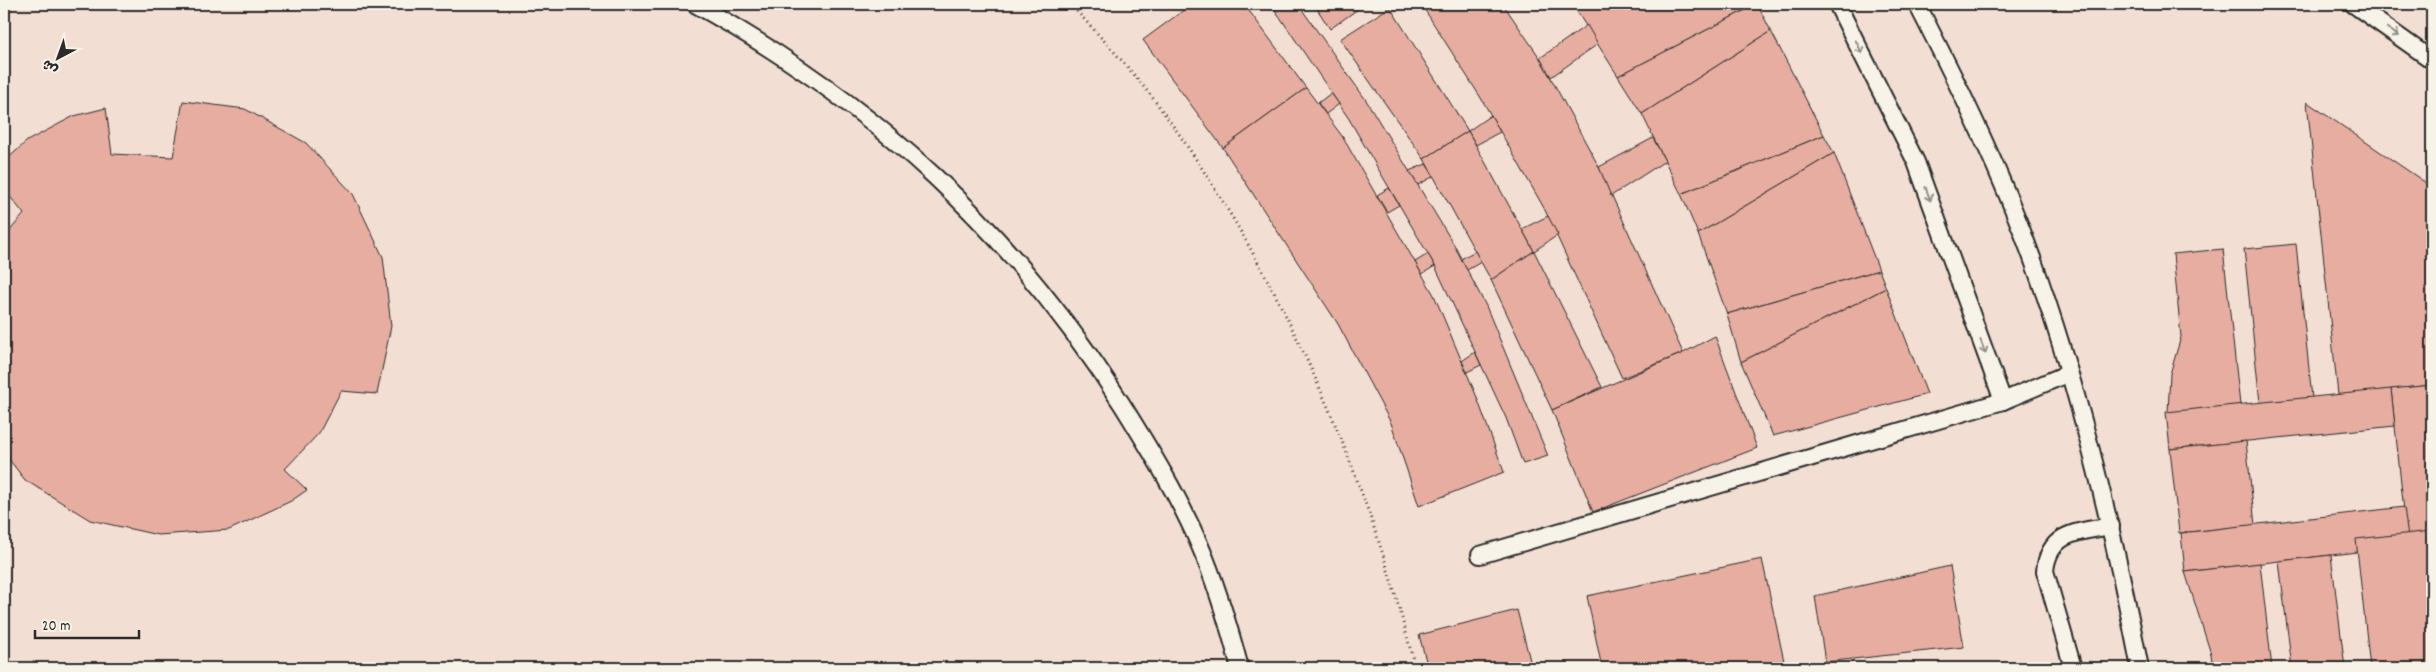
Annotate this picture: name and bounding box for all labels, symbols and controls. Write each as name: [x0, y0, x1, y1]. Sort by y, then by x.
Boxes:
one-way arrow: [2386, 27, 2400, 37]
north arrow: [32, 32, 82, 82]
one-way arrow: [1854, 40, 1864, 55]
text: ش: [38, 54, 63, 79]
one-way arrow: [1924, 186, 1933, 201]
one-way arrow: [1979, 339, 1988, 354]
scale bar: [35, 607, 139, 639]
text: 20 m: [42, 616, 70, 638]

